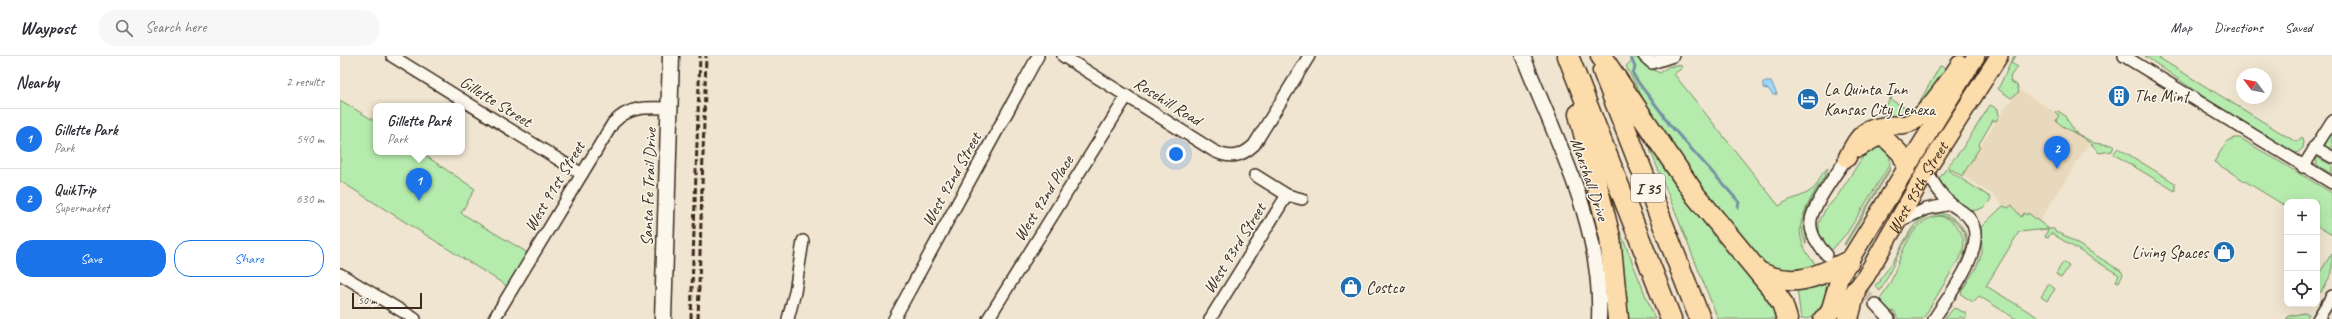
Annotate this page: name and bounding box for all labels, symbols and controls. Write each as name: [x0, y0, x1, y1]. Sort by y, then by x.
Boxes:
search box: [99, 10, 379, 46]
text: Waypost: [20, 16, 75, 40]
icon: search: [113, 17, 135, 39]
text: Search here: [145, 18, 206, 37]
text: Map: [2171, 19, 2192, 36]
text: Directions: [2214, 19, 2263, 36]
text: Saved: [2285, 19, 2312, 36]
north arrow: [2236, 68, 2272, 104]
street label: Gillette Street: [456, 71, 537, 133]
text: Nearby: [16, 72, 59, 93]
street label: Rosehill Road: [1130, 73, 1208, 132]
text: 2 results: [286, 74, 324, 90]
place label: La Quinta Inn Kansas City Lenexa: [1824, 79, 1937, 120]
building icon: The Mint: [2106, 83, 2132, 109]
hotel icon: La Quinta Inn Kansas City Lenexa: [1795, 86, 1821, 112]
place label: The Mint: [2134, 86, 2191, 107]
popup: [373, 103, 465, 155]
text: Gillette Park: [387, 112, 451, 131]
text: Gillette Park: [54, 121, 118, 140]
street label: Santa Fe Trail Drive: [636, 126, 661, 246]
street label: West 92nd Street: [917, 127, 987, 230]
text: 1: [26, 131, 32, 147]
text: 540 m: [296, 131, 324, 147]
text: Park: [387, 131, 408, 147]
street label: Marshall Drive: [1566, 135, 1614, 225]
street label: West 91st Street: [519, 136, 591, 235]
street label: West 95th Street: [1883, 136, 1954, 238]
pin: 2: [2044, 136, 2070, 169]
text: Park: [54, 140, 75, 156]
your location: [1166, 144, 1186, 164]
street label: West 92nd Place: [1009, 150, 1079, 245]
pin: 1: [406, 168, 432, 201]
road number: I 35: [1631, 174, 1665, 202]
text: QuikTrip: [54, 181, 96, 200]
text: 2: [26, 191, 32, 207]
text: 630 m: [296, 191, 324, 207]
street label: West 93rd Street: [1198, 197, 1272, 297]
map controls: [2284, 199, 2320, 307]
button: +: [2284, 199, 2320, 235]
text: Supermarket: [54, 200, 109, 216]
button: −: [2284, 235, 2320, 271]
shop icon: Living Spaces: [2211, 239, 2237, 265]
button: Save: [16, 240, 166, 277]
button: Share: [174, 240, 324, 277]
place label: Living Spaces: [2132, 242, 2210, 263]
button: locate: [2284, 271, 2320, 307]
shop icon: Costco: [1338, 274, 1364, 300]
place label: Costco: [1366, 277, 1406, 298]
scale bar: [352, 291, 422, 310]
text: 50 m: [358, 293, 377, 307]

